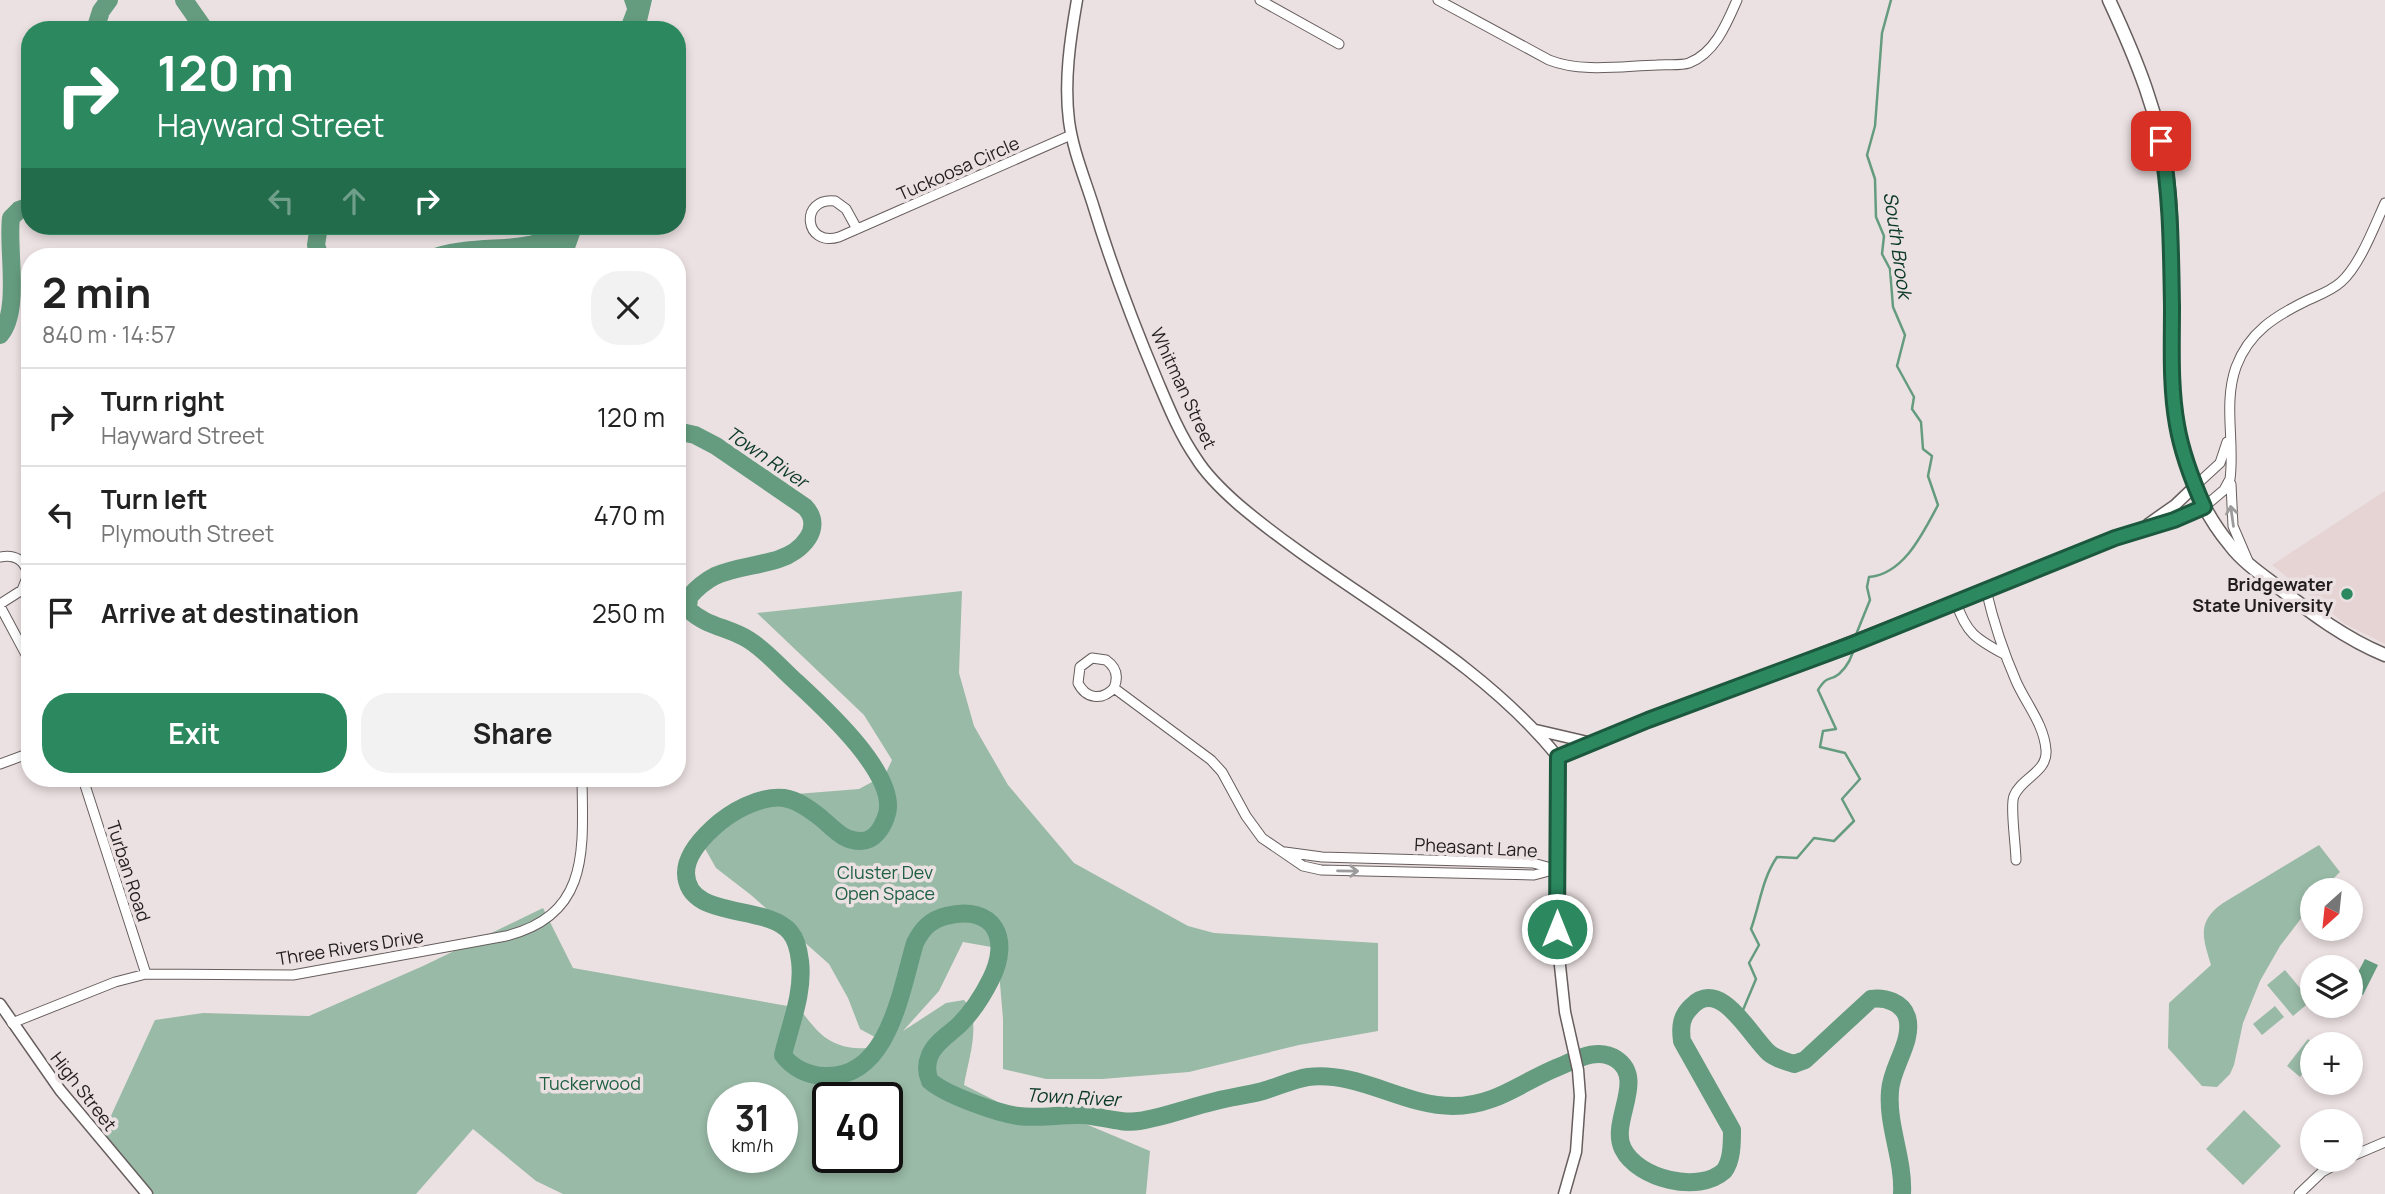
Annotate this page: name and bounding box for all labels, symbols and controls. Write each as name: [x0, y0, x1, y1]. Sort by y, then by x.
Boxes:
text: 120 m: [157, 39, 294, 106]
icon: right: [42, 49, 133, 140]
text: Hayward Street: [157, 103, 385, 147]
pin: [2131, 111, 2191, 171]
icon: arrive: [2142, 122, 2180, 160]
street label: Tuckoosa Circle: [893, 130, 1023, 206]
icon: left: [262, 182, 300, 220]
icon: ahead: [335, 182, 373, 220]
icon: right: [408, 182, 446, 220]
water label: South Brook: [1878, 190, 1919, 302]
text: 2 min: [42, 263, 151, 321]
button: close: [591, 271, 665, 345]
text: 840 m · 14:57: [42, 318, 176, 350]
street label: Whitman Street: [1145, 323, 1223, 453]
text: Turn right: [101, 383, 225, 419]
icon: right: [42, 398, 80, 436]
text: 120 m: [597, 399, 665, 435]
text: Hayward Street: [101, 419, 265, 451]
water label: Town River: [721, 420, 815, 495]
text: Turn left: [101, 481, 208, 517]
icon: left: [42, 496, 80, 534]
text: 470 m: [594, 497, 665, 533]
one-way arrow: [2225, 505, 2238, 528]
text: Plymouth Street: [101, 517, 274, 549]
place label: Bridgewater State University: [2192, 572, 2333, 617]
marker: Bridgewater State University: [2339, 586, 2355, 602]
icon: arrive: [42, 594, 80, 632]
text: Arrive at destination: [101, 595, 359, 631]
text: 250 m: [592, 595, 665, 631]
button: Exit: [42, 693, 347, 773]
button: Share: [361, 693, 665, 773]
street label: Turban Road: [101, 818, 157, 924]
street label: Pheasant Lane: [1414, 832, 1538, 862]
park label: Cluster Dev Open Space: [835, 860, 935, 905]
one-way arrow: [1336, 864, 1359, 877]
north arrow: [2300, 878, 2362, 942]
map controls: [2300, 878, 2363, 1172]
position arrow: [1520, 892, 1594, 966]
street label: Three Rivers Drive: [275, 924, 425, 970]
button: layers: [2300, 955, 2363, 1018]
button: +: [2300, 1032, 2363, 1095]
street label: High Street: [46, 1046, 122, 1136]
park label: Tuckerwood: [539, 1071, 641, 1095]
speed limit sign: 40: [812, 1082, 903, 1173]
water label: Town River: [1025, 1082, 1123, 1113]
text: 31: [735, 1094, 770, 1142]
button: −: [2300, 1109, 2363, 1172]
text: km/h: [732, 1133, 773, 1157]

